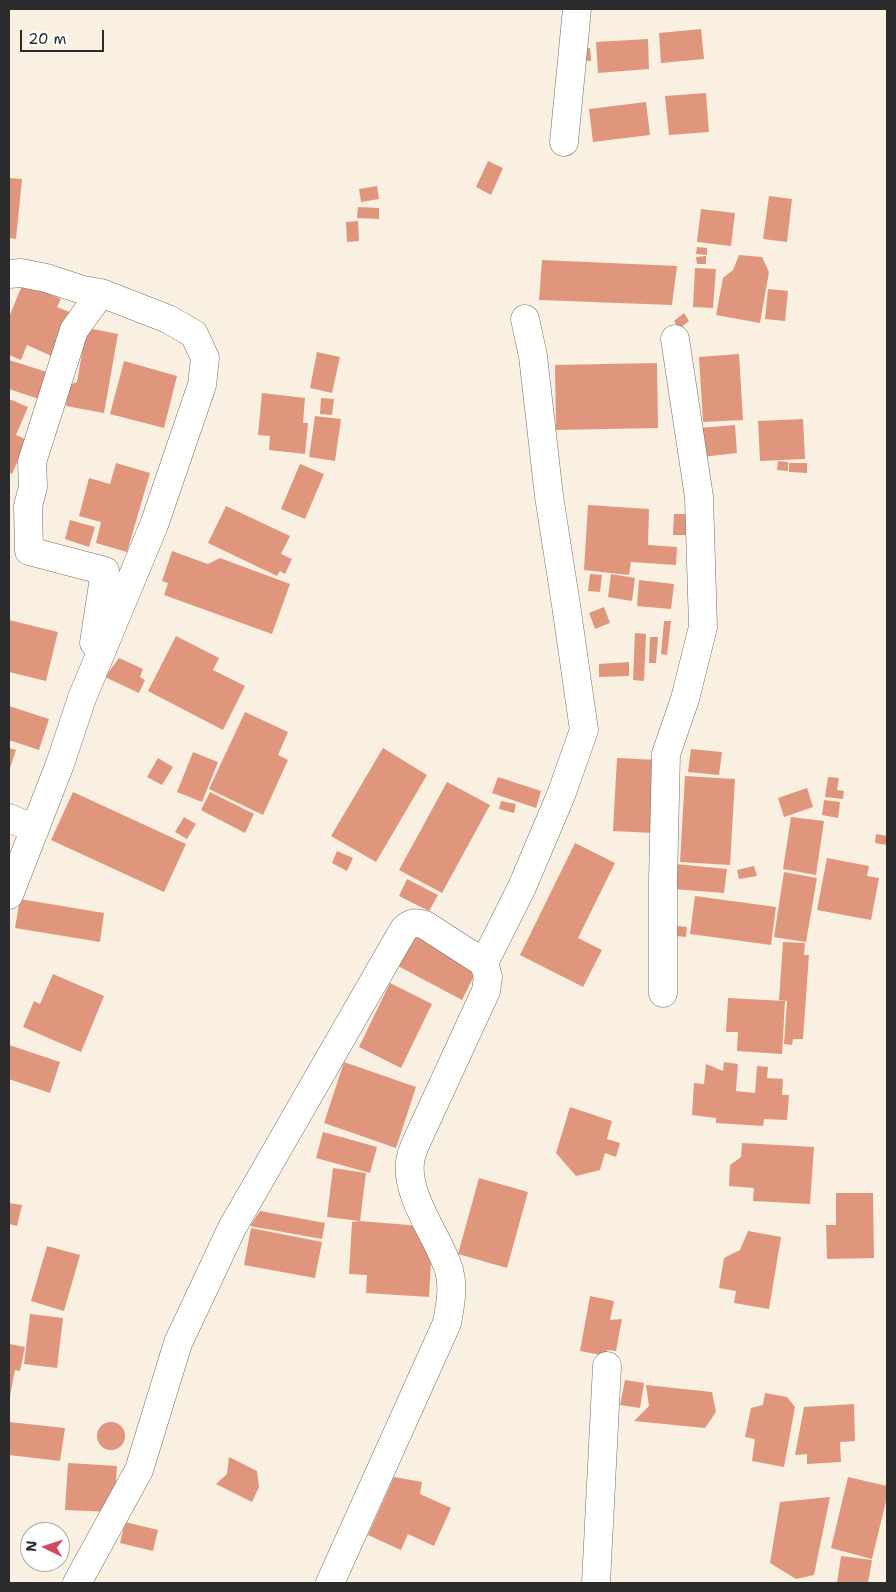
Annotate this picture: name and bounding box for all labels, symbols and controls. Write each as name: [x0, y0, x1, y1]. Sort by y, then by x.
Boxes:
scale bar: [22, 20, 106, 52]
text: 20 m: [28, 29, 67, 49]
north arrow: [20, 1522, 70, 1572]
text: N: [22, 1540, 40, 1552]

